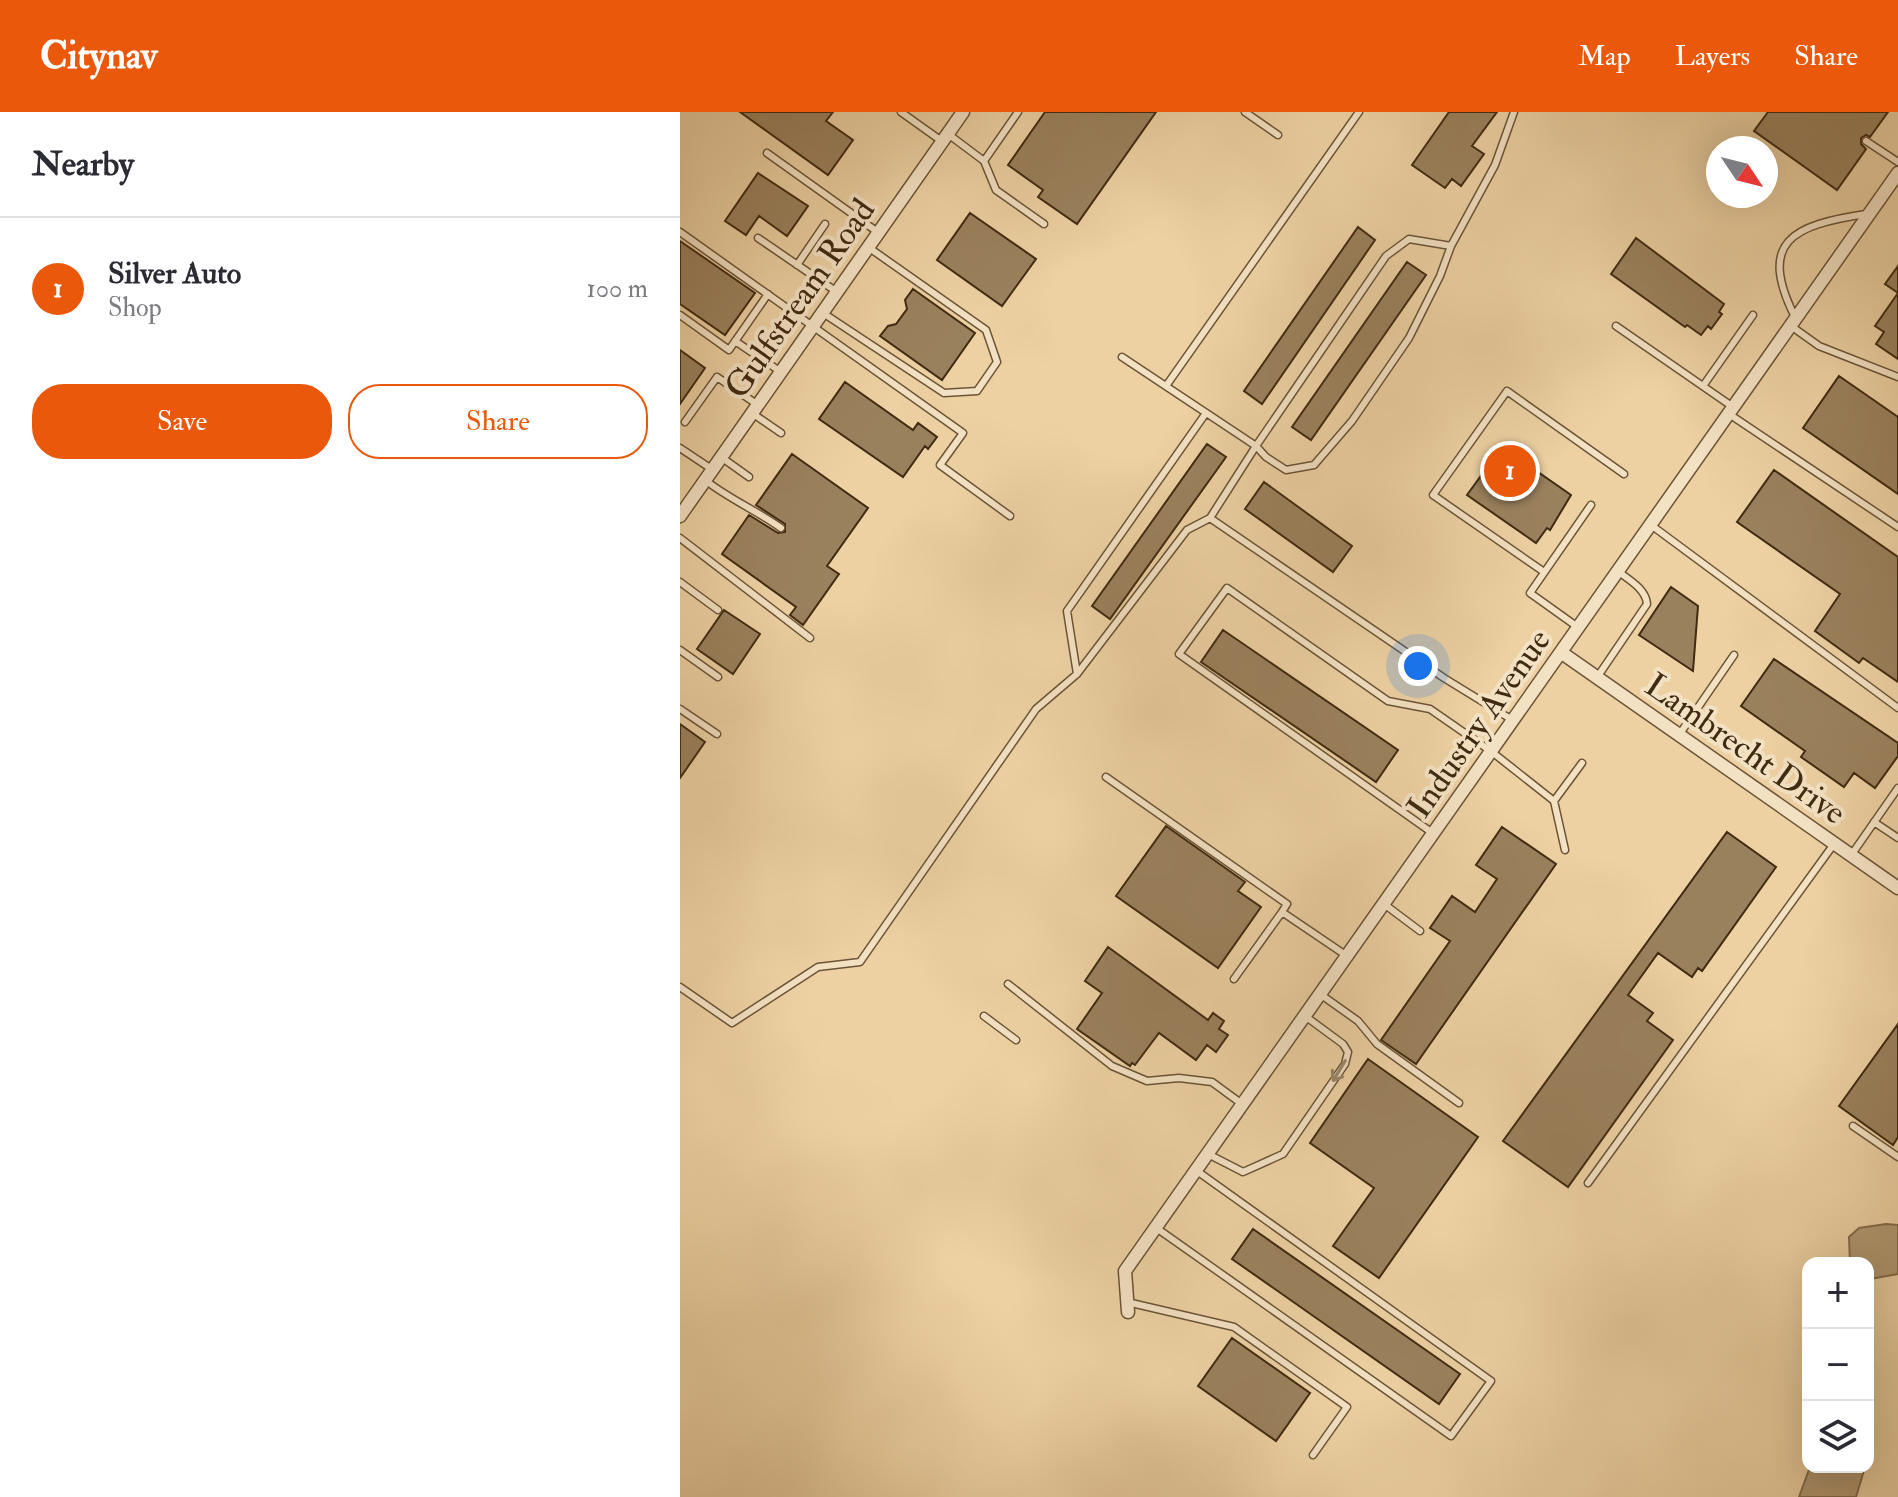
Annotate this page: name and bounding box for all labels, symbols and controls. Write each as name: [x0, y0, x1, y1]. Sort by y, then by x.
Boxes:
text: Citynav: [40, 32, 157, 80]
text: Map: [1578, 39, 1631, 74]
text: Layers: [1675, 39, 1750, 74]
text: Share: [1794, 39, 1858, 74]
north arrow: [1706, 136, 1778, 208]
text: Nearby: [32, 143, 134, 186]
street label: Gulfstream Road: [716, 190, 885, 407]
text: Silver Auto: [108, 255, 241, 292]
text: 1: [53, 273, 63, 305]
text: 100 m: [587, 273, 648, 305]
text: Shop: [108, 292, 162, 324]
button: Save: [32, 384, 332, 459]
button: Share: [348, 384, 648, 459]
pin: 1: [1484, 441, 1536, 501]
street label: Industry Avenue: [1398, 621, 1560, 827]
your location: [1398, 646, 1438, 686]
street label: Lambrecht Drive: [1636, 664, 1854, 834]
one-way arrow: [1331, 1059, 1347, 1082]
map controls: [1802, 1257, 1874, 1473]
button: +: [1802, 1257, 1874, 1329]
button: −: [1802, 1329, 1874, 1401]
button: layers: [1802, 1401, 1874, 1473]

